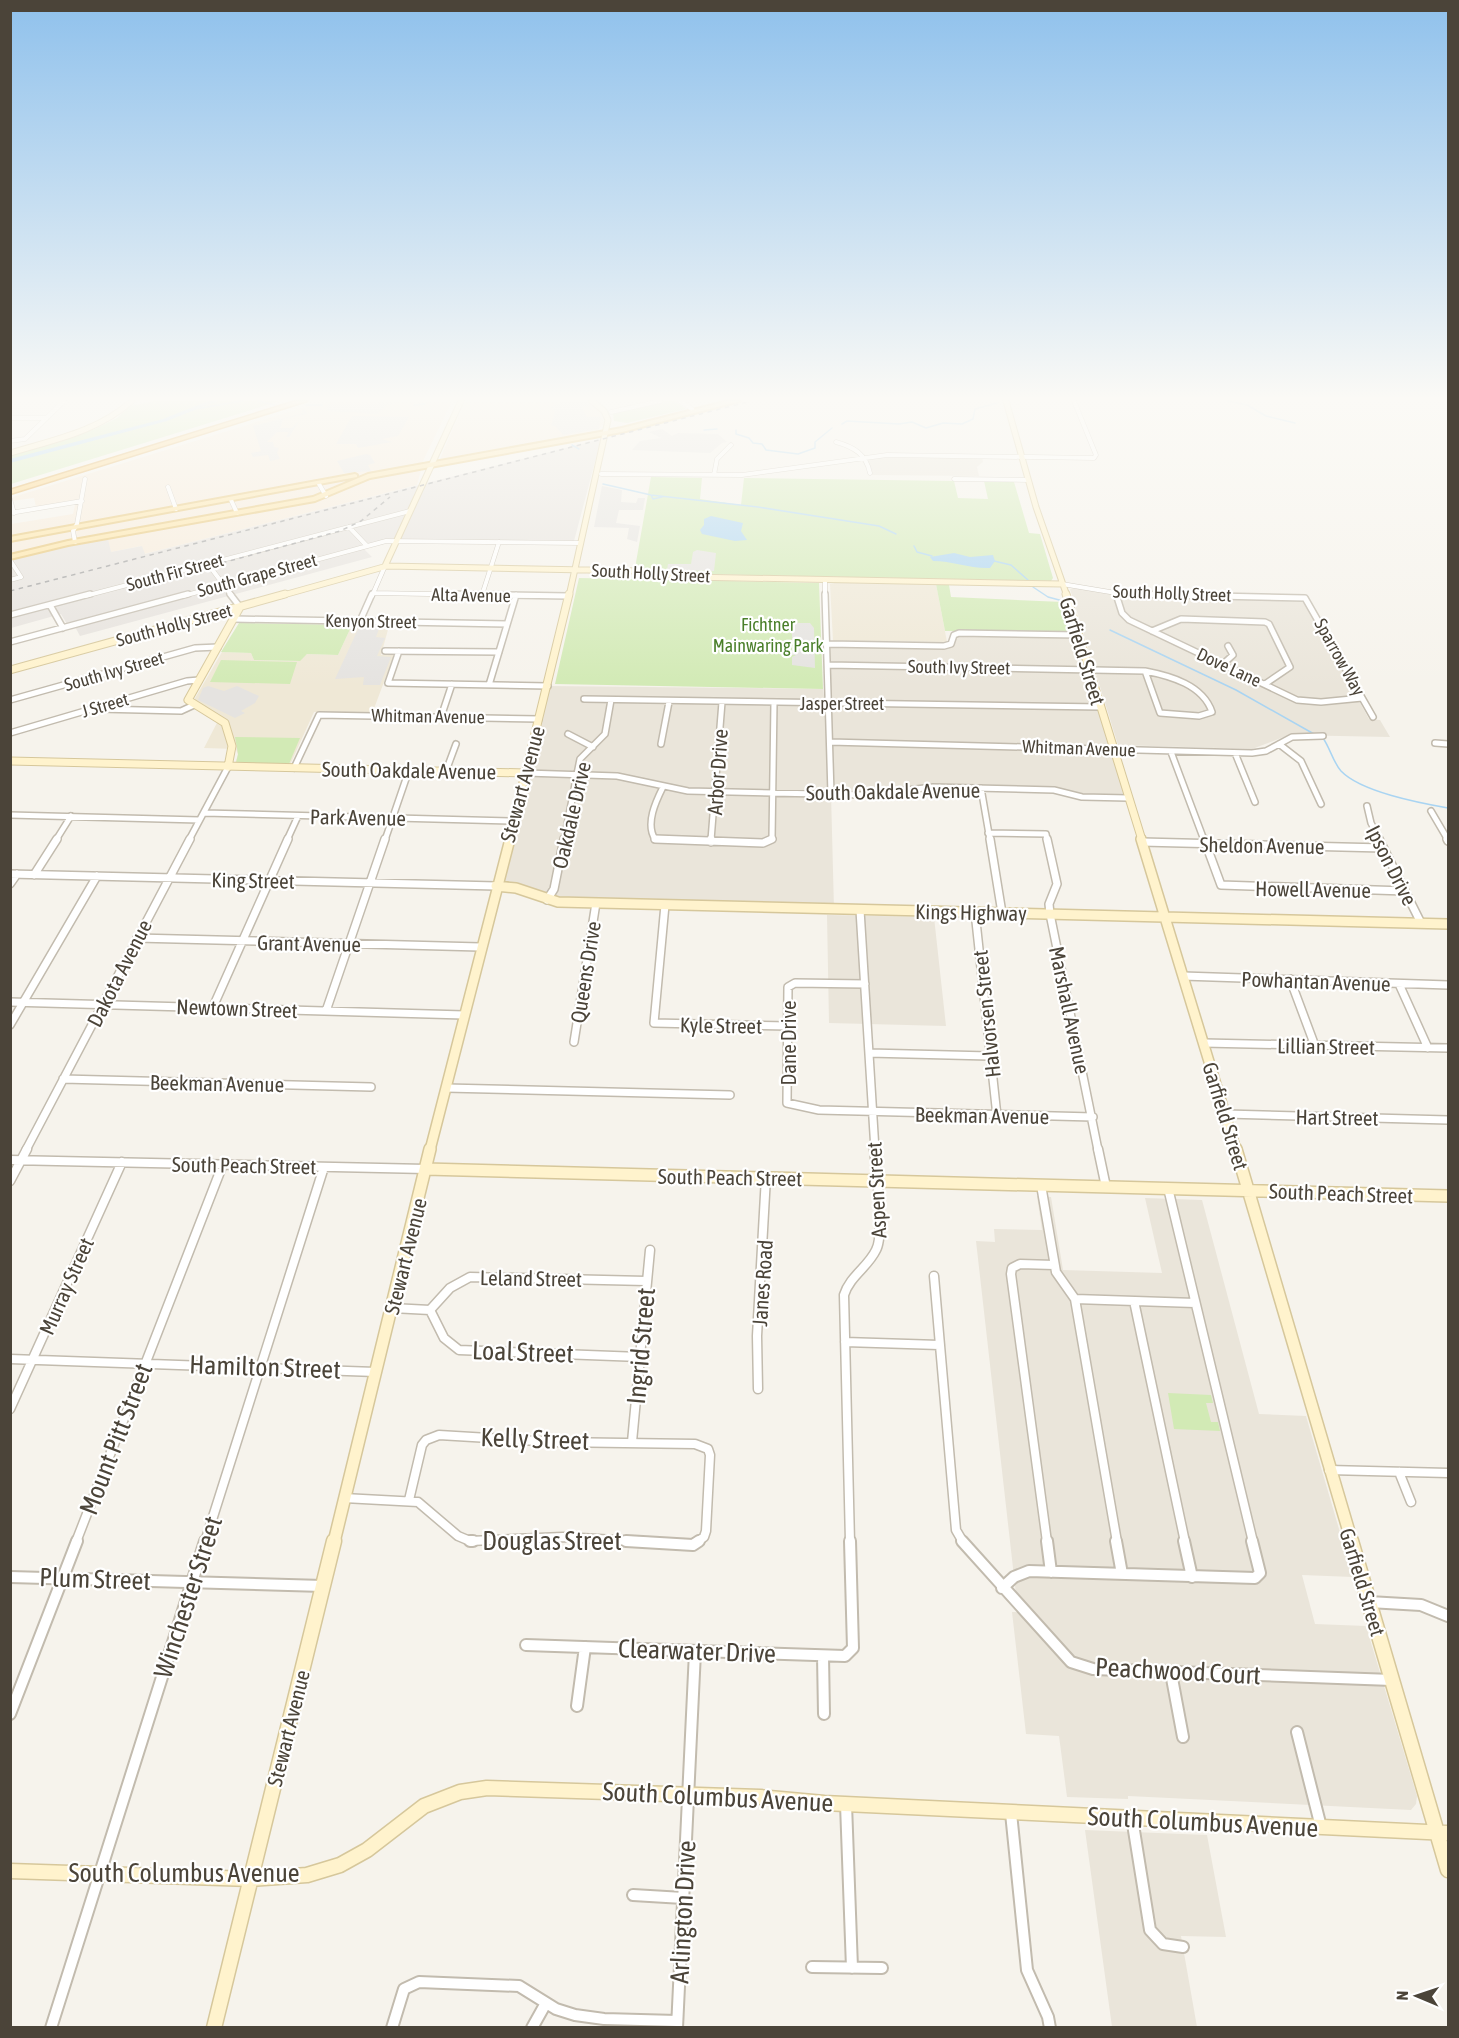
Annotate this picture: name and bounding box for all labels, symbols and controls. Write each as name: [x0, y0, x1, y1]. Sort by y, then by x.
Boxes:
street label: South Fir Street: [124, 549, 226, 595]
street label: South Grape Street: [195, 549, 319, 601]
street label: South Holly Street: [591, 559, 711, 587]
street label: South Holly Street: [1112, 580, 1232, 606]
street label: Alta Avenue: [431, 584, 511, 606]
street label: Garfield Street: [1055, 594, 1111, 708]
street label: South Holly Street: [114, 599, 234, 651]
street label: Kenyon Street: [325, 610, 417, 632]
park label: Fichtner Mainwaring Park: [713, 614, 823, 656]
street label: Sparrow Way: [1310, 615, 1370, 699]
street label: Dove Lane: [1194, 643, 1264, 691]
street label: South Ivy Street: [62, 647, 166, 695]
street label: South Ivy Street: [908, 656, 1010, 678]
street label: J Street: [79, 688, 131, 722]
street label: Jasper Street: [800, 693, 884, 714]
street label: Whitman Avenue: [371, 705, 485, 727]
street label: Stewart Avenue: [495, 723, 549, 845]
street label: Arbor Drive: [702, 728, 732, 816]
street label: Whitman Avenue: [1022, 736, 1136, 760]
street label: South Oakdale Avenue: [322, 756, 496, 784]
street label: Oakdale Drive: [547, 759, 595, 871]
street label: South Oakdale Avenue: [806, 777, 980, 805]
street label: Park Avenue: [310, 804, 406, 830]
street label: Ipson Drive: [1362, 821, 1422, 909]
street label: Sheldon Avenue: [1199, 832, 1325, 858]
street label: King Street: [211, 867, 295, 893]
street label: Howell Avenue: [1255, 876, 1371, 902]
street label: Kings Highway: [915, 899, 1027, 925]
street label: Dakota Avenue: [82, 915, 156, 1031]
street label: Queens Drive: [565, 919, 605, 1025]
street label: Grant Avenue: [257, 930, 361, 956]
street label: Marshall Avenue: [1045, 944, 1095, 1076]
street label: Halvorsen Street: [967, 949, 1005, 1079]
street label: Powhantan Avenue: [1241, 966, 1391, 996]
street label: Newtown Street: [176, 994, 298, 1022]
street label: Dane Drive: [776, 1001, 800, 1085]
street label: Kyle Street: [680, 1012, 762, 1038]
street label: Lillian Street: [1277, 1033, 1375, 1059]
street label: Garfield Street: [1198, 1059, 1254, 1173]
street label: Beekman Avenue: [150, 1070, 284, 1096]
street label: Beekman Avenue: [915, 1102, 1049, 1128]
street label: Hart Street: [1295, 1104, 1379, 1130]
street label: Aspen Street: [861, 1141, 891, 1239]
street label: South Peach Street: [172, 1152, 316, 1178]
street label: South Peach Street: [658, 1164, 802, 1190]
street label: South Peach Street: [1269, 1178, 1413, 1208]
street label: Stewart Avenue: [379, 1195, 431, 1317]
street label: Murray Street: [34, 1234, 98, 1338]
street label: Janes Road: [747, 1239, 777, 1327]
street label: Leland Street: [480, 1265, 582, 1291]
street label: Ingrid Street: [621, 1286, 661, 1406]
street label: Loal Street: [472, 1335, 574, 1369]
street label: Hamilton Street: [189, 1349, 341, 1385]
street label: Mount Pitt Street: [73, 1359, 159, 1519]
street label: Kelly Street: [480, 1422, 590, 1456]
street label: Winchester Street: [148, 1512, 228, 1682]
street label: Garfield Street: [1335, 1525, 1391, 1639]
street label: Douglas Street: [482, 1526, 622, 1556]
street label: Plum Street: [39, 1562, 151, 1596]
street label: Clearwater Drive: [618, 1633, 776, 1669]
street label: Peachwood Court: [1095, 1652, 1261, 1690]
street label: Stewart Avenue: [262, 1667, 314, 1789]
street label: South Columbus Avenue: [602, 1776, 834, 1818]
street label: South Columbus Avenue: [1087, 1801, 1319, 1843]
street label: Arlington Drive: [664, 1840, 702, 1984]
street label: South Columbus Avenue: [68, 1858, 300, 1888]
north arrow: [1387, 1966, 1447, 2026]
text: N: [1393, 1990, 1411, 2001]

